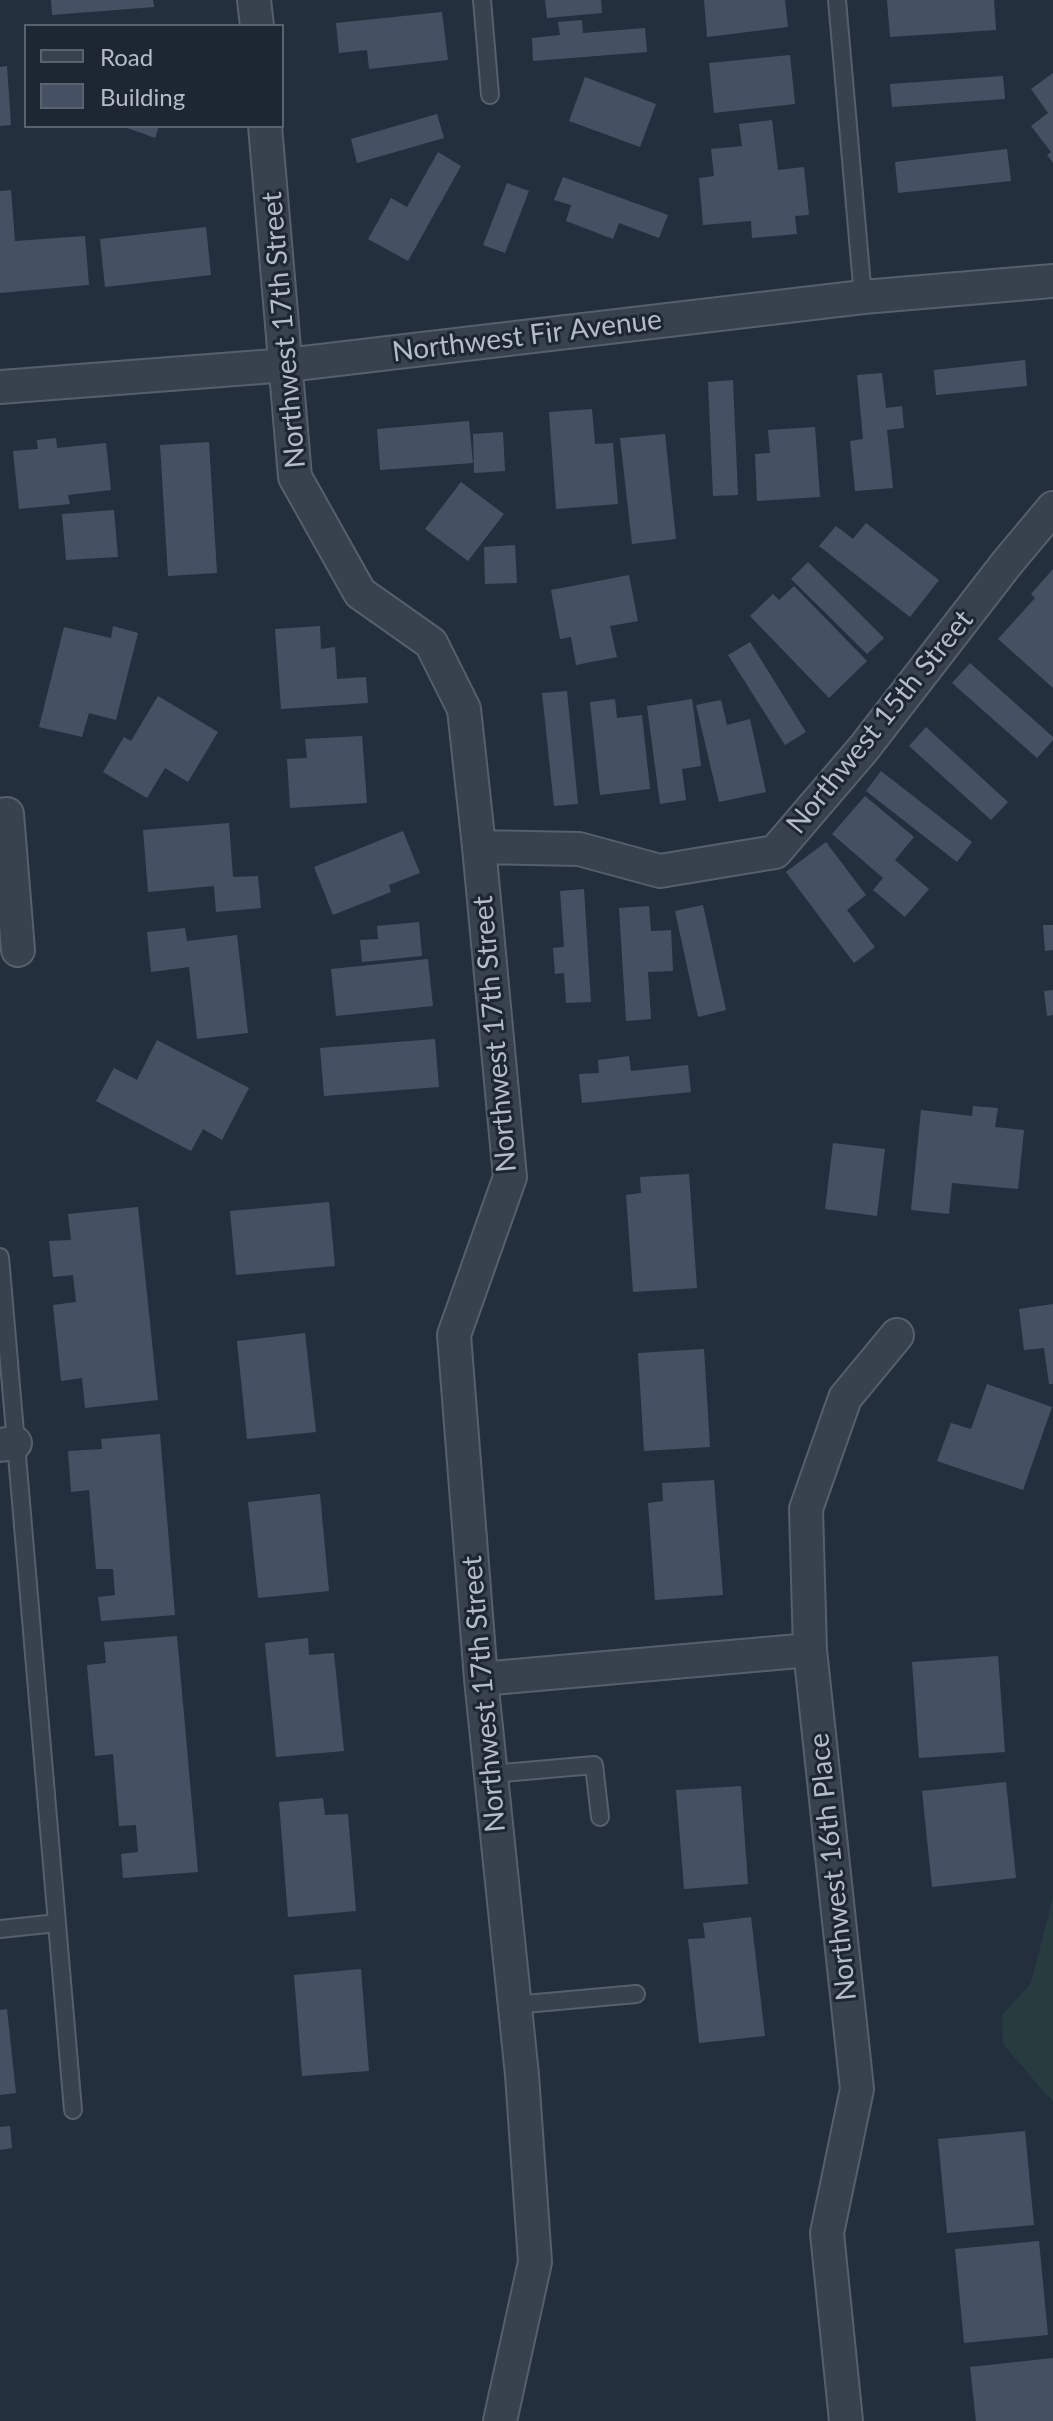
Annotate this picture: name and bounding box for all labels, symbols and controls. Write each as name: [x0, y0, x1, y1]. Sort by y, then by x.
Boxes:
legend: [24, 24, 284, 128]
text: Road: [100, 42, 153, 71]
text: Building: [100, 82, 185, 111]
street label: Northwest 17th Street: [255, 190, 313, 470]
street label: Northwest Fir Avenue: [390, 303, 664, 369]
street label: Northwest 15th Street: [780, 604, 980, 840]
street label: Northwest 17th Street: [466, 894, 524, 1174]
street label: Northwest 17th Street: [455, 1554, 513, 1834]
street label: Northwest 16th Place: [802, 1731, 864, 2003]

